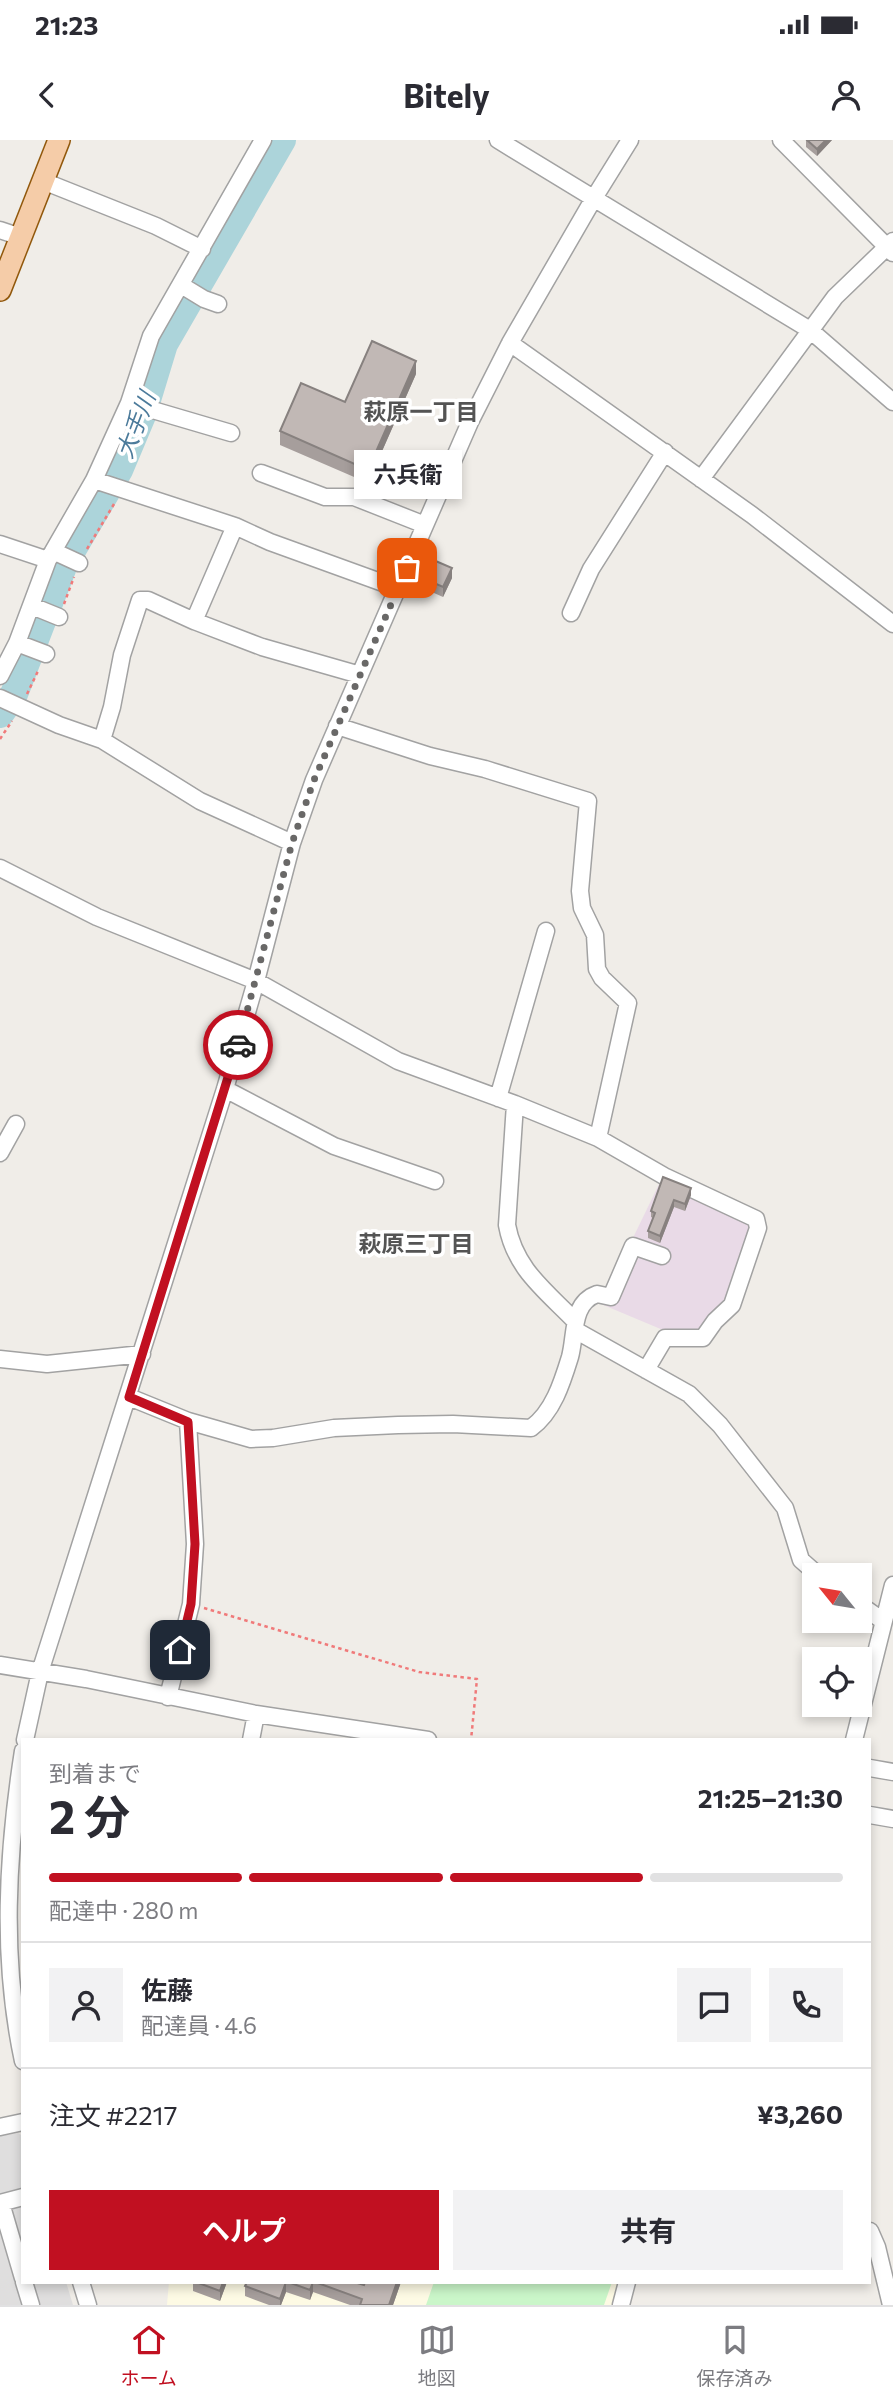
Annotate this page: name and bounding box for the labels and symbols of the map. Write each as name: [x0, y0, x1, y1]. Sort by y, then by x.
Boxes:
water label: 大手川: [110, 385, 162, 462]
district label: 萩原一丁目: [364, 397, 479, 425]
callout: 六兵衛: [353, 449, 461, 498]
pin: [377, 538, 437, 598]
courier: [203, 1010, 273, 1080]
district label: 萩原三丁目: [359, 1229, 474, 1257]
north arrow: [802, 1563, 872, 1633]
pin: [150, 1620, 210, 1680]

